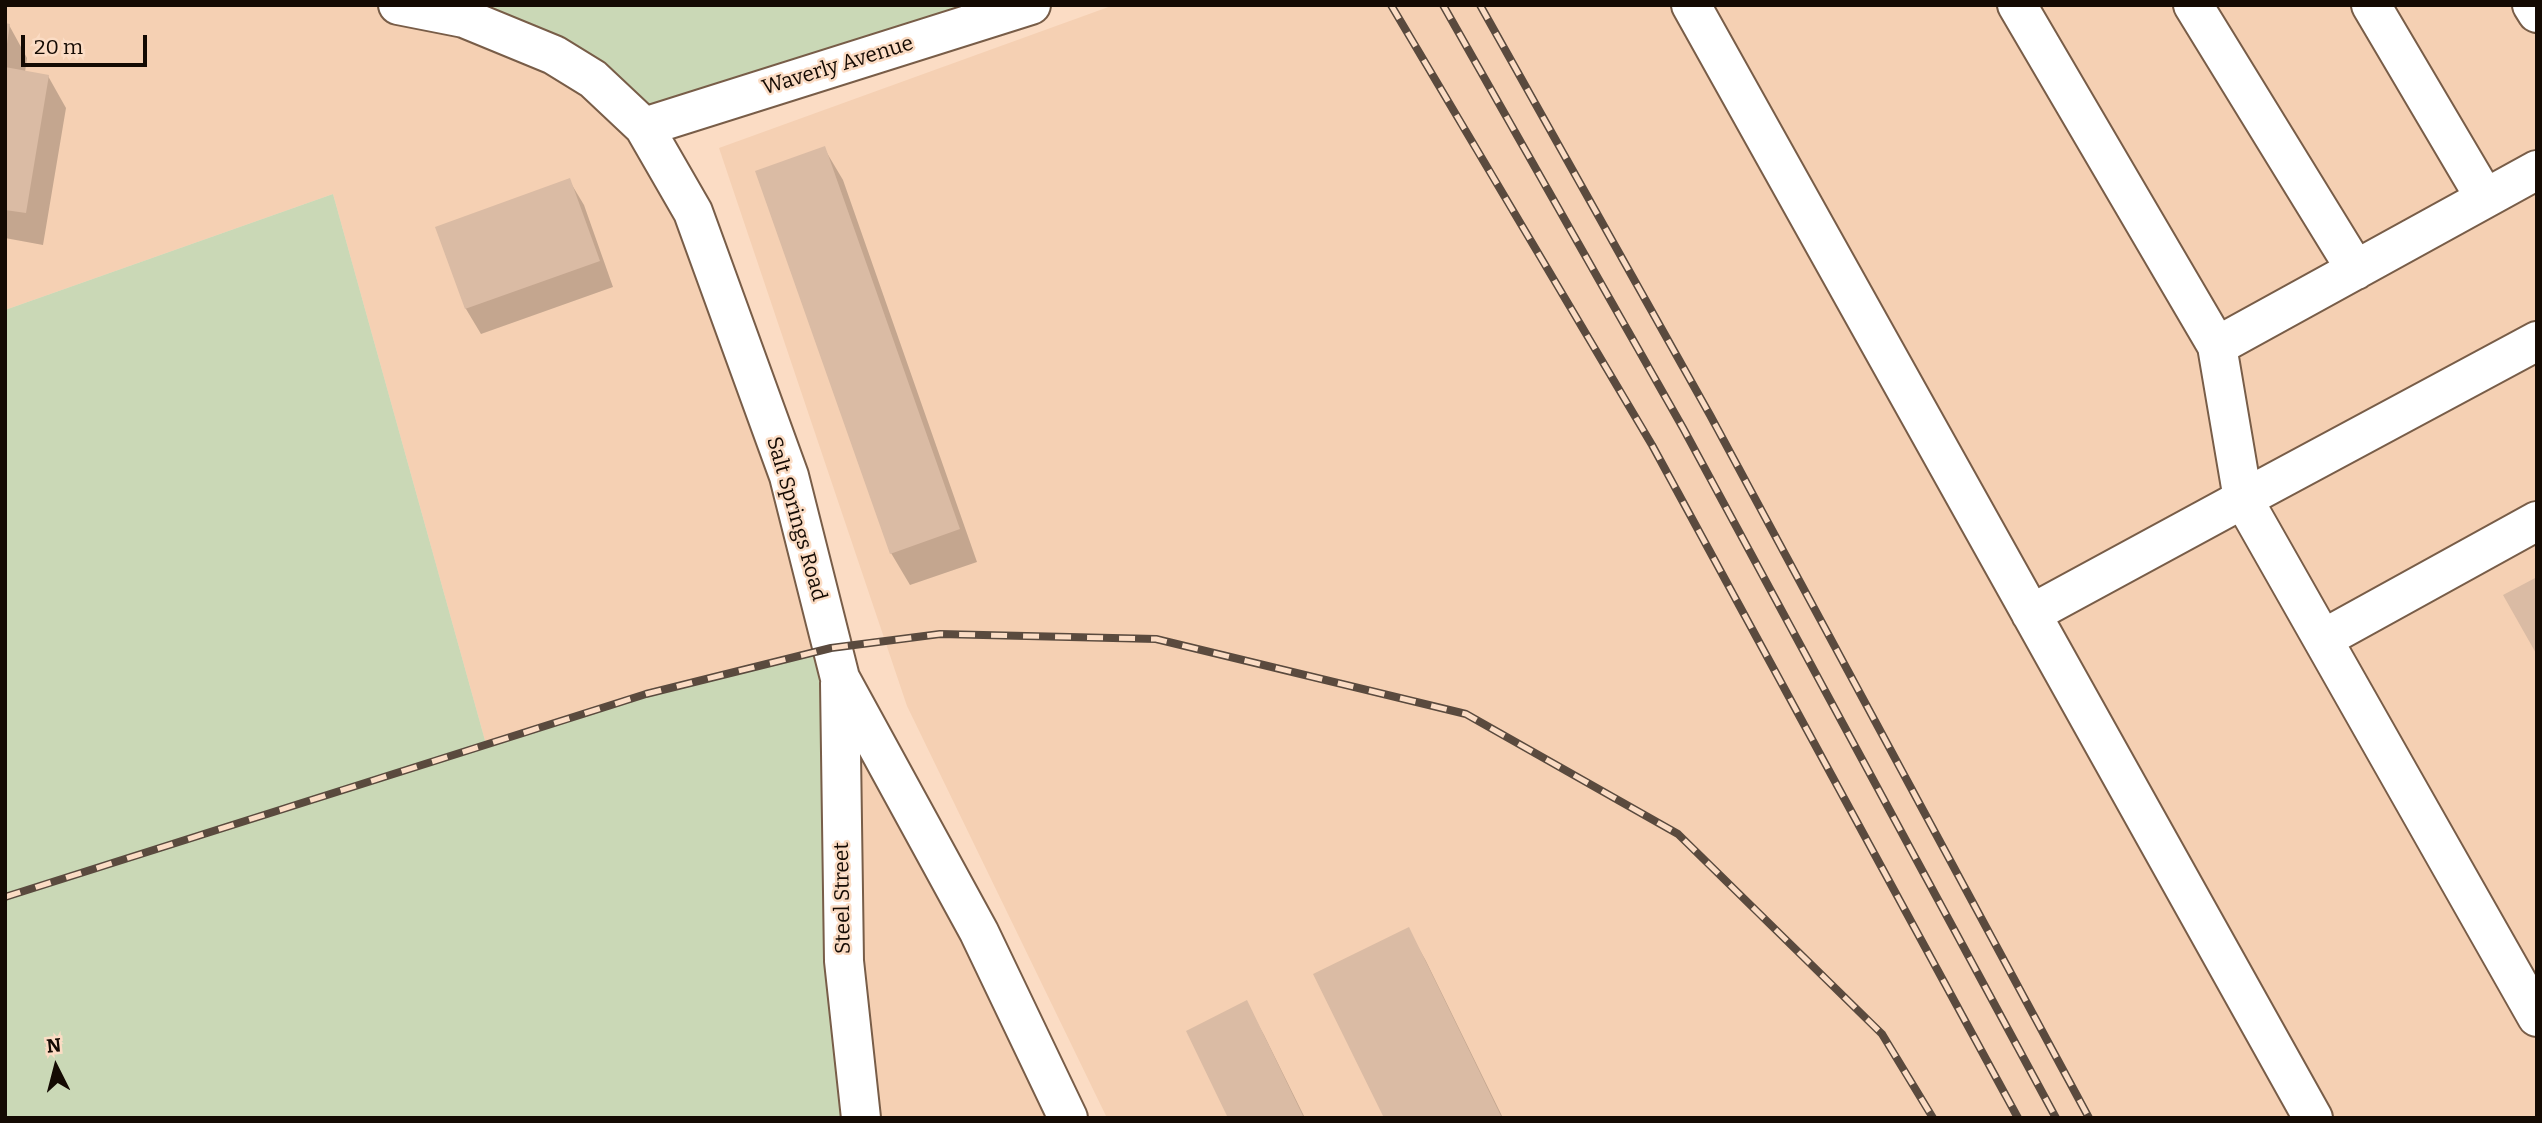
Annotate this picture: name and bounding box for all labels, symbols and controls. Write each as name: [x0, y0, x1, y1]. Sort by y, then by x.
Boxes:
scale bar: [24, 21, 150, 65]
street label: Waverly Avenue: [759, 31, 917, 101]
text: 20 m: [34, 34, 83, 60]
street label: Salt Springs Road: [761, 434, 831, 604]
street label: Steel Street: [829, 842, 857, 954]
north arrow: [21, 1032, 91, 1102]
text: N: [45, 1033, 62, 1058]

